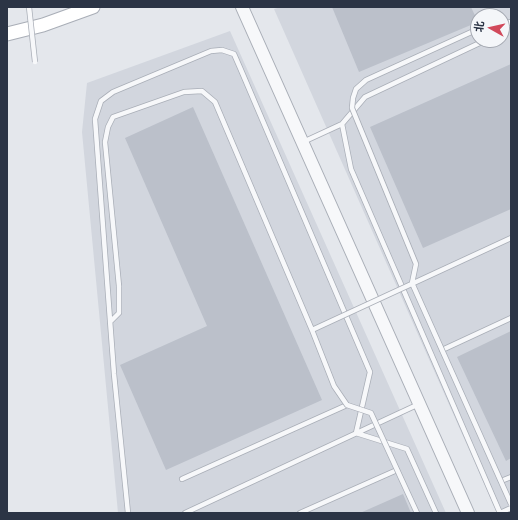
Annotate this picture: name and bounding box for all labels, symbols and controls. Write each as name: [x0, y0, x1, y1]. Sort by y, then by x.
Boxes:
north arrow: [470, 8, 510, 48]
text: 北: [470, 20, 488, 33]

